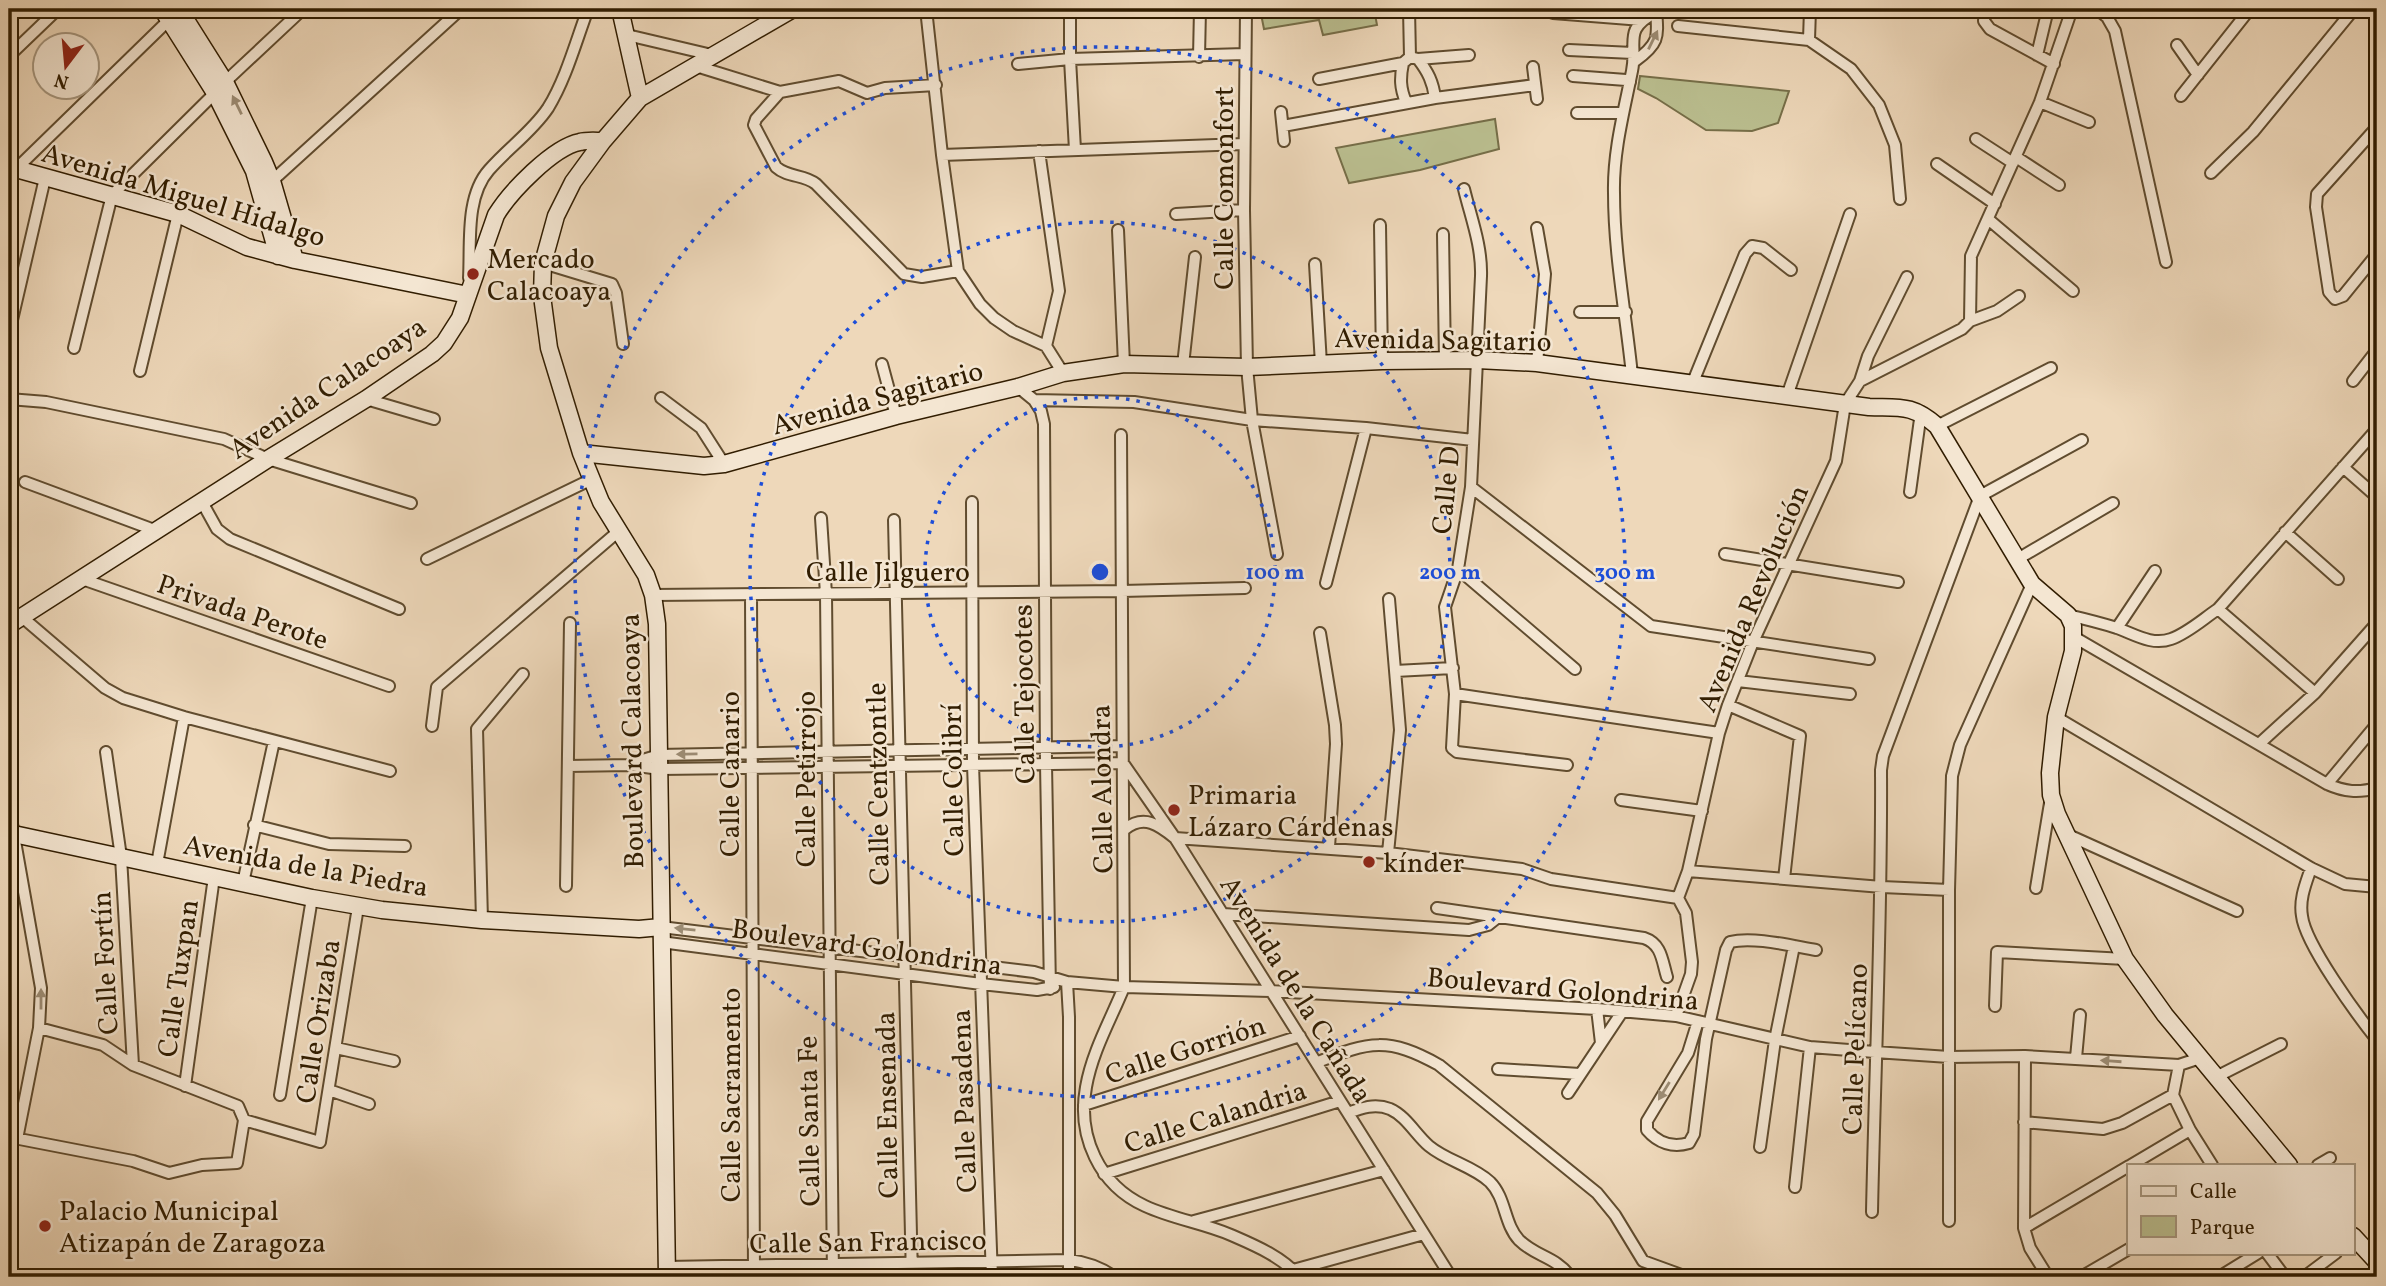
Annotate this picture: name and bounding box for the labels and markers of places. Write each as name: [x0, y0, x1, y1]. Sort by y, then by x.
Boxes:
place label: Mercado Calacoaya: [487, 241, 611, 312]
marker: Mercado Calacoaya: [465, 266, 481, 282]
centre of rings: [1088, 560, 1112, 584]
place label: Primaria Lázaro Cárdenas: [1188, 777, 1394, 848]
marker: Primaria Lázaro Cárdenas: [1166, 802, 1182, 818]
place label: kínder: [1383, 845, 1464, 884]
marker: kínder: [1361, 854, 1377, 870]
place label: Palacio Municipal Atizapán de Zaragoza: [59, 1193, 326, 1264]
marker: Palacio Municipal Atizapán de Zaragoza: [37, 1218, 53, 1234]

